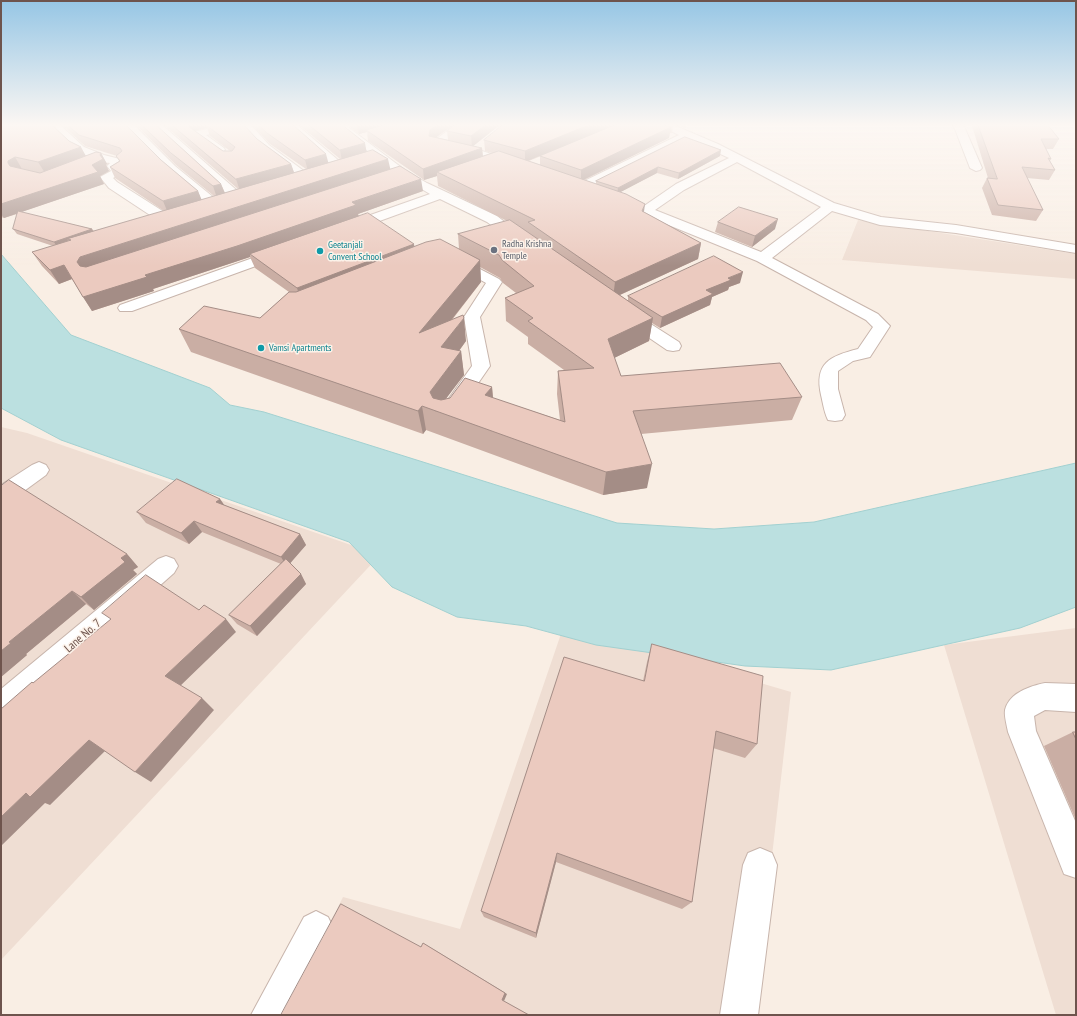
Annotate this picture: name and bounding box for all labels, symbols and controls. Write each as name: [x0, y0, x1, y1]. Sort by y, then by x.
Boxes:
place label: Radha Krishna Temple: [502, 238, 551, 262]
place label: Geetanjali Convent School: [328, 239, 381, 262]
marker: Radha Krishna Temple: [489, 245, 499, 255]
marker: Geetanjali Convent School: [315, 246, 325, 256]
place label: Vamsi Apartments: [269, 342, 331, 354]
marker: Vamsi Apartments: [256, 343, 266, 353]
street label: Lane No. 7: [62, 616, 104, 656]

